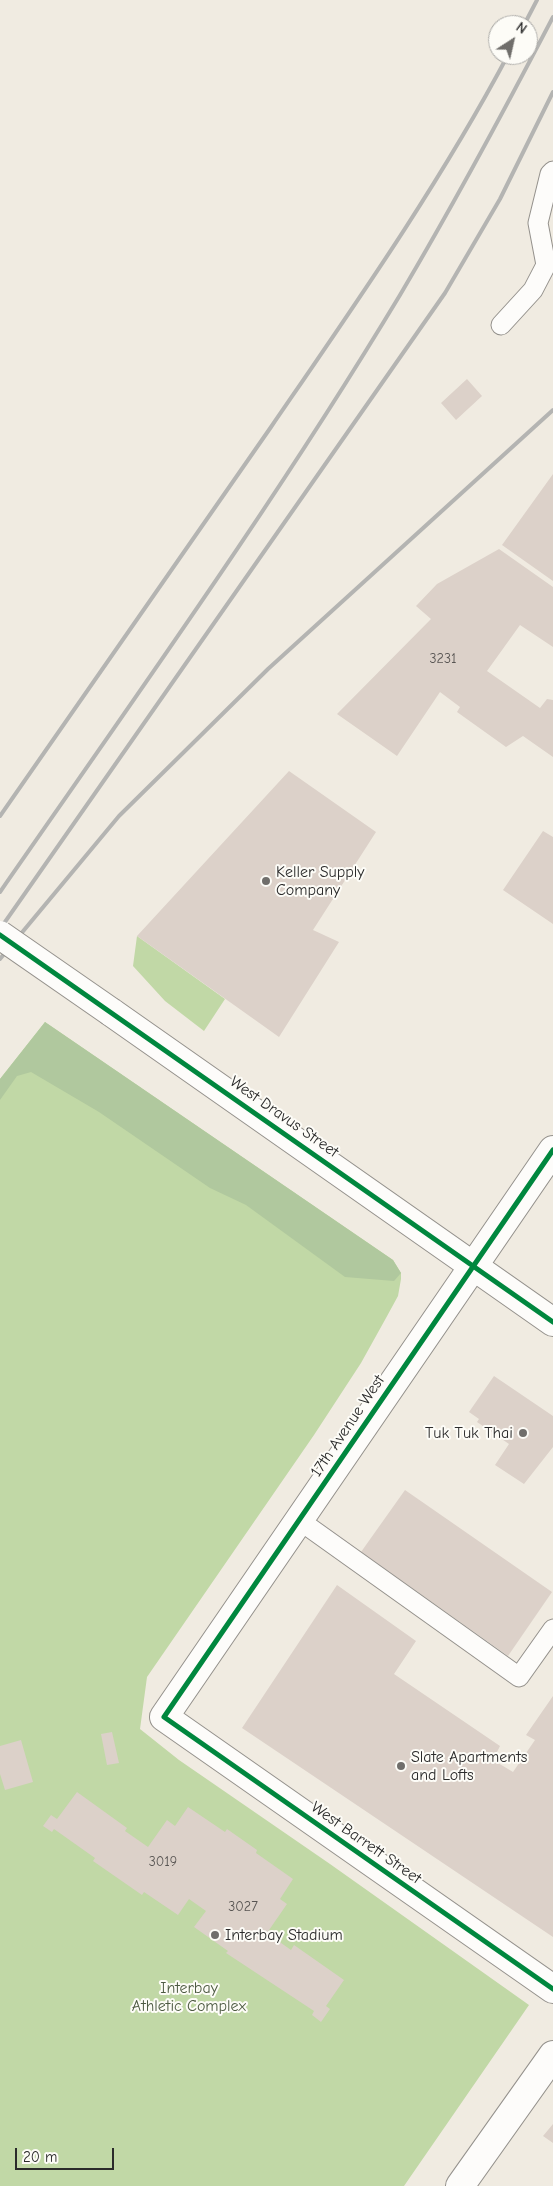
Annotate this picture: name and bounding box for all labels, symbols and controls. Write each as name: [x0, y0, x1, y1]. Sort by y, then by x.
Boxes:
north arrow: [488, 15, 538, 65]
text: N: [513, 19, 530, 38]
house number: 3231: [429, 651, 457, 667]
place label: Keller Supply Company: [276, 862, 364, 900]
marker: Keller Supply Company: [260, 875, 272, 887]
street label: West Dravus Street: [226, 1072, 342, 1162]
street label: 17th Avenue West: [307, 1372, 389, 1480]
place label: Tuk Tuk Thai: [425, 1423, 513, 1443]
marker: Tuk Tuk Thai: [517, 1427, 529, 1439]
place label: Slate Apartments and Lofts: [411, 1747, 527, 1785]
marker: Slate Apartments and Lofts: [395, 1760, 407, 1772]
street label: West Barrett Street: [307, 1798, 425, 1888]
house number: 3019: [149, 1854, 177, 1870]
house number: 3027: [228, 1899, 258, 1915]
place label: Interbay Stadium: [225, 1925, 343, 1945]
marker: Interbay Stadium: [209, 1929, 221, 1941]
park label: Interbay Athletic Complex: [132, 1978, 246, 2016]
scale bar: [18, 2138, 116, 2170]
text: 20 m: [23, 2148, 57, 2166]

